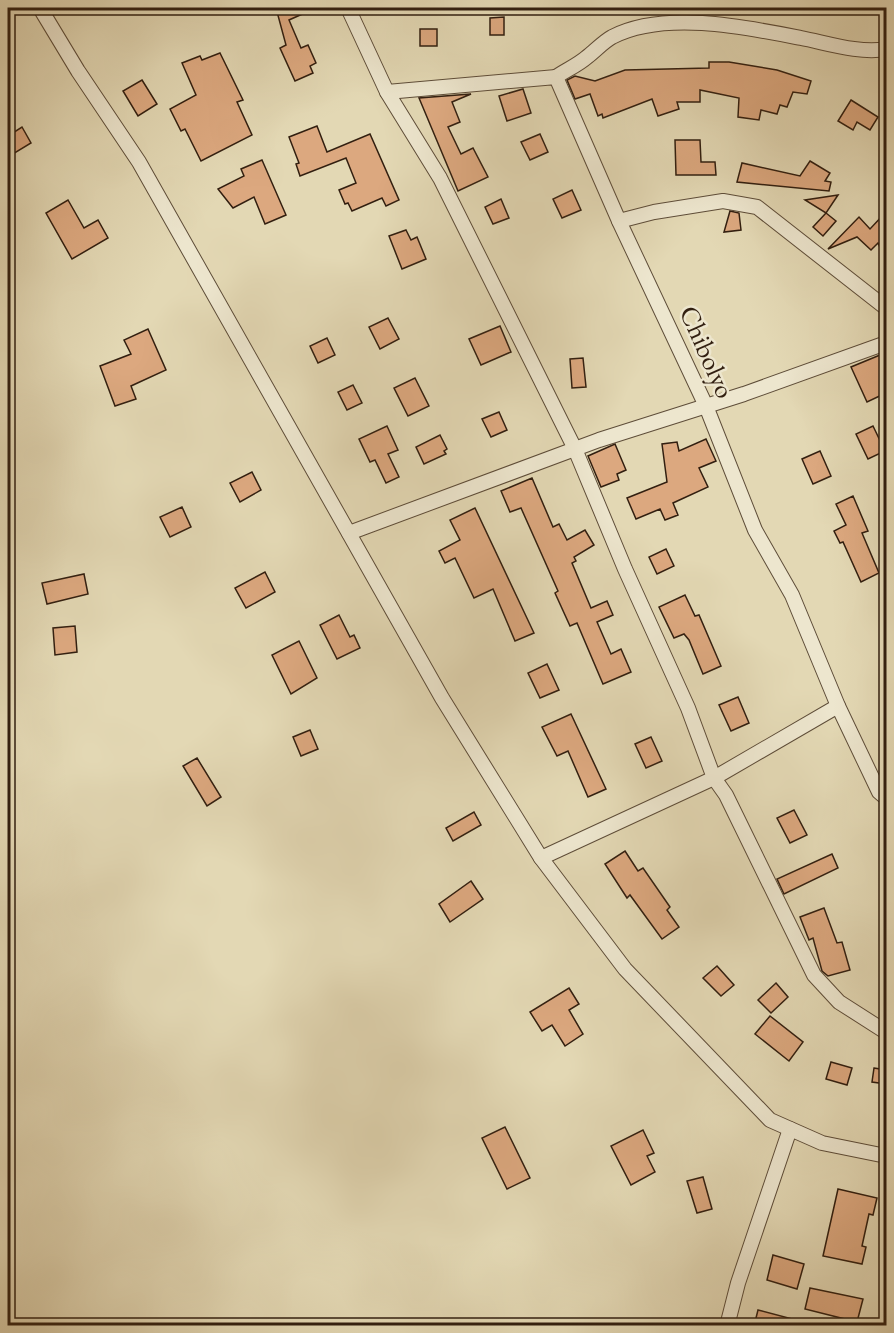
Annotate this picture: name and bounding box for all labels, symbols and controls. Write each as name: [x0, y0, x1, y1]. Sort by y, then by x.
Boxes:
street label: Chibolyo: [672, 300, 743, 403]

